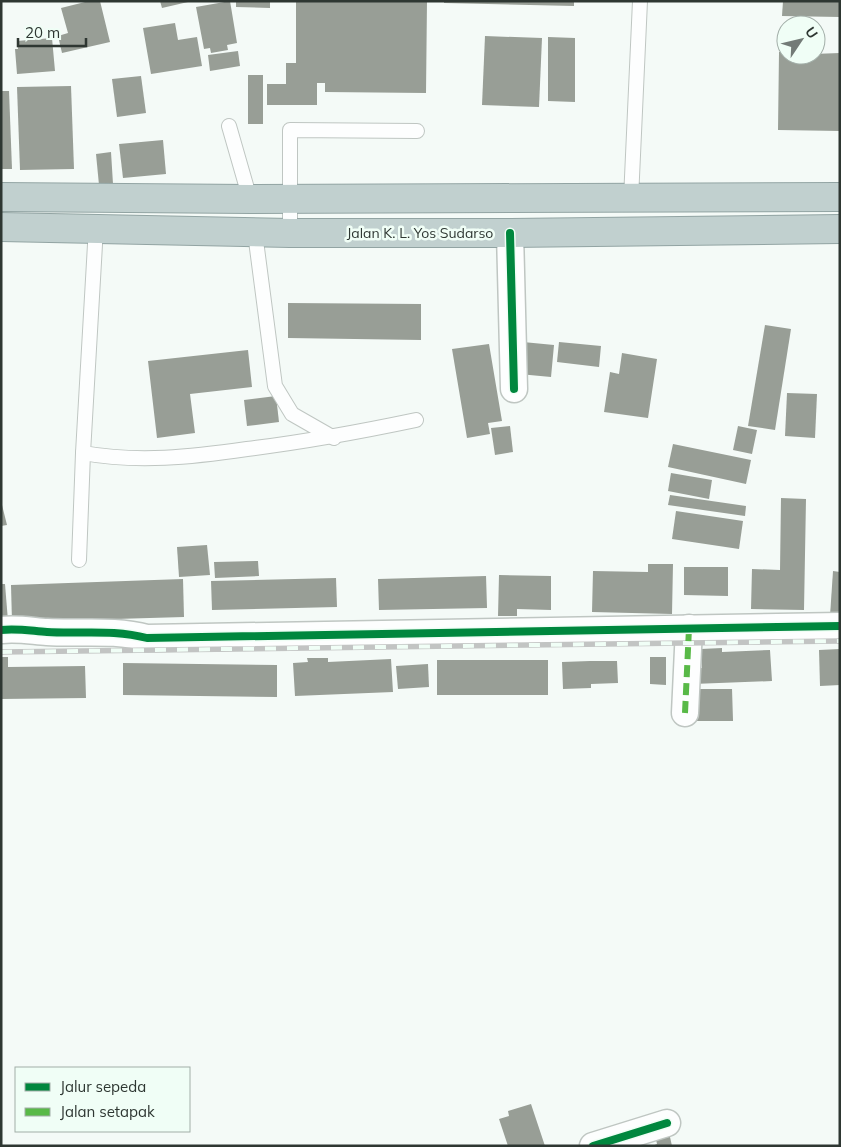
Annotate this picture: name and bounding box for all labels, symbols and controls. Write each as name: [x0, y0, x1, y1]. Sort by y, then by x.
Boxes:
scale bar: [18, 15, 85, 47]
north arrow: [776, 15, 826, 65]
text: 20 m: [25, 23, 60, 42]
text: U: [801, 23, 822, 42]
street label: Jalan K. L. Yos Sudarso: [347, 224, 493, 242]
legend: [15, 1067, 190, 1132]
text: Jalur sepeda: [60, 1077, 146, 1096]
text: Jalan setapak: [60, 1102, 155, 1121]

